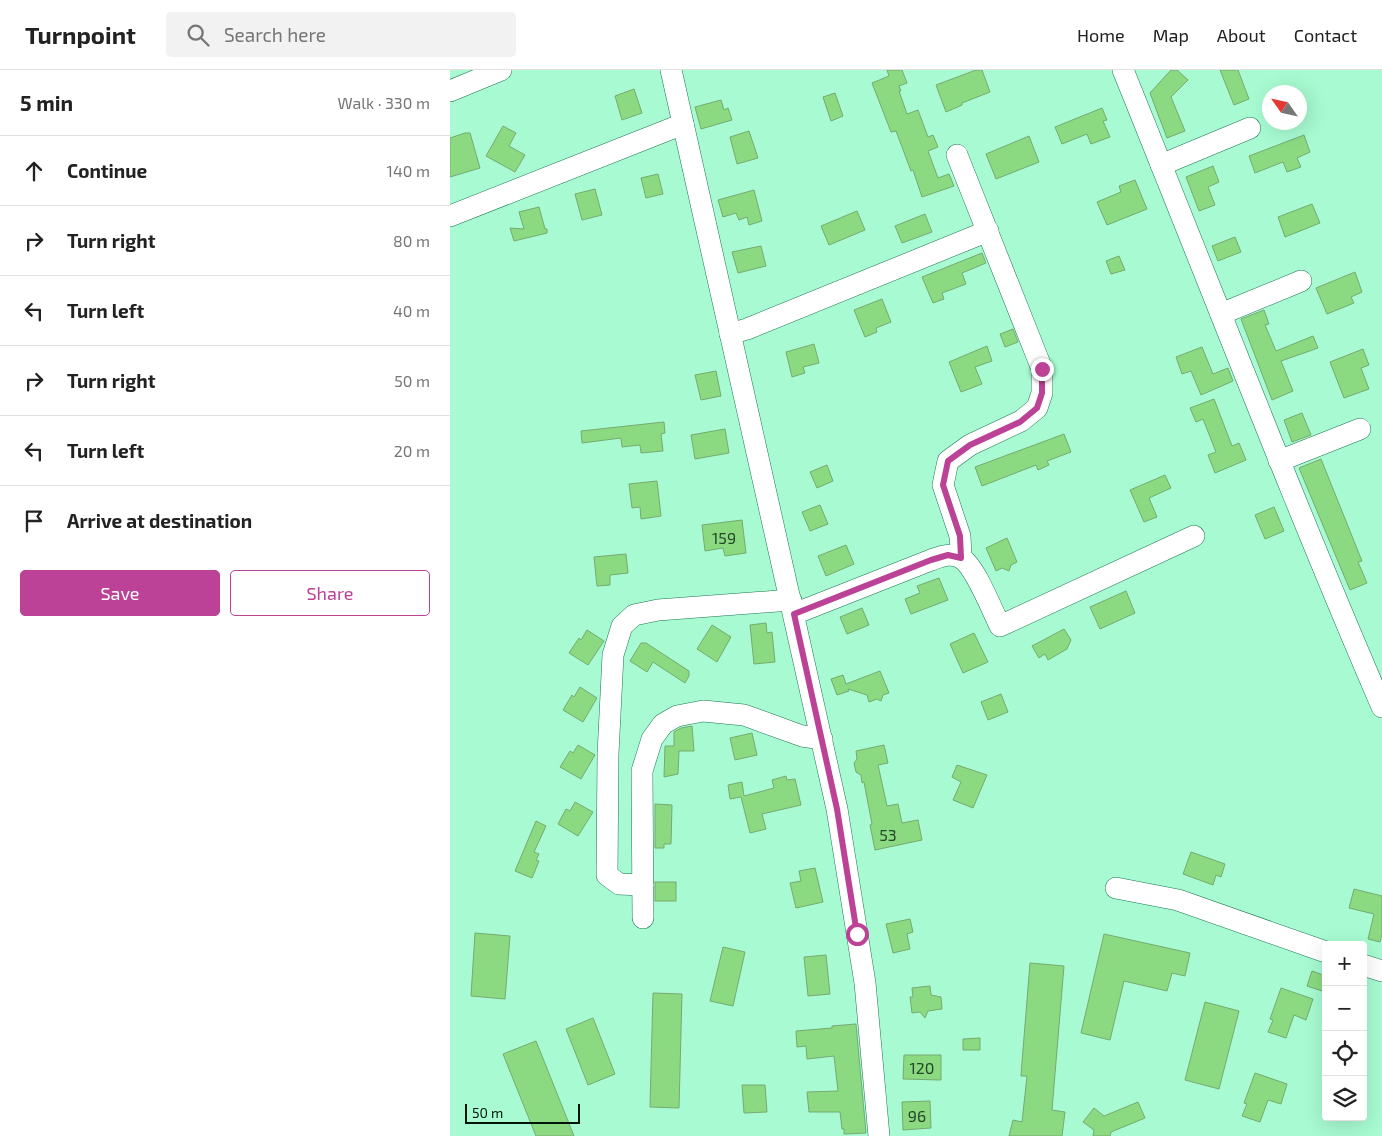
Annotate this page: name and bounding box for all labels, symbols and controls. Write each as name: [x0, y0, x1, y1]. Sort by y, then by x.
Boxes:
search box: [166, 12, 516, 57]
text: Turnpoint: [25, 20, 136, 49]
icon: search: [184, 21, 212, 49]
text: Search here: [224, 23, 326, 46]
text: Home: [1077, 24, 1125, 46]
text: Map: [1153, 24, 1189, 46]
text: About: [1217, 24, 1266, 46]
text: Contact: [1294, 24, 1357, 46]
north arrow: [1262, 85, 1307, 130]
text: 5 min: [20, 90, 73, 115]
text: Walk · 330 m: [338, 93, 430, 112]
icon: ahead: [20, 157, 48, 185]
text: Continue: [67, 159, 147, 182]
text: 140 m: [387, 161, 430, 180]
icon: right: [20, 227, 48, 255]
text: Turn right: [67, 229, 155, 252]
text: 80 m: [393, 231, 430, 250]
icon: left: [20, 297, 48, 325]
text: Turn left: [67, 299, 144, 322]
text: 40 m: [393, 301, 430, 320]
route end: [1031, 358, 1054, 381]
icon: right: [20, 367, 48, 395]
text: Turn right: [67, 369, 155, 392]
text: 50 m: [394, 371, 430, 390]
icon: left: [20, 437, 48, 465]
text: Turn left: [67, 439, 144, 462]
text: 20 m: [394, 441, 430, 460]
icon: arrive: [20, 507, 48, 535]
text: Arrive at destination: [67, 509, 252, 532]
house number: 159: [712, 528, 736, 547]
button: Save: [20, 570, 220, 616]
button: Share: [230, 570, 430, 616]
house number: 53: [879, 825, 897, 844]
route start: [846, 923, 869, 946]
map controls: [1322, 941, 1367, 1121]
button: +: [1322, 941, 1367, 986]
button: −: [1322, 986, 1367, 1031]
button: locate: [1322, 1031, 1367, 1076]
house number: 120: [909, 1058, 935, 1077]
button: layers: [1322, 1076, 1367, 1121]
scale bar: [465, 1101, 580, 1124]
text: 50 m: [472, 1104, 503, 1121]
house number: 96: [908, 1106, 926, 1125]

